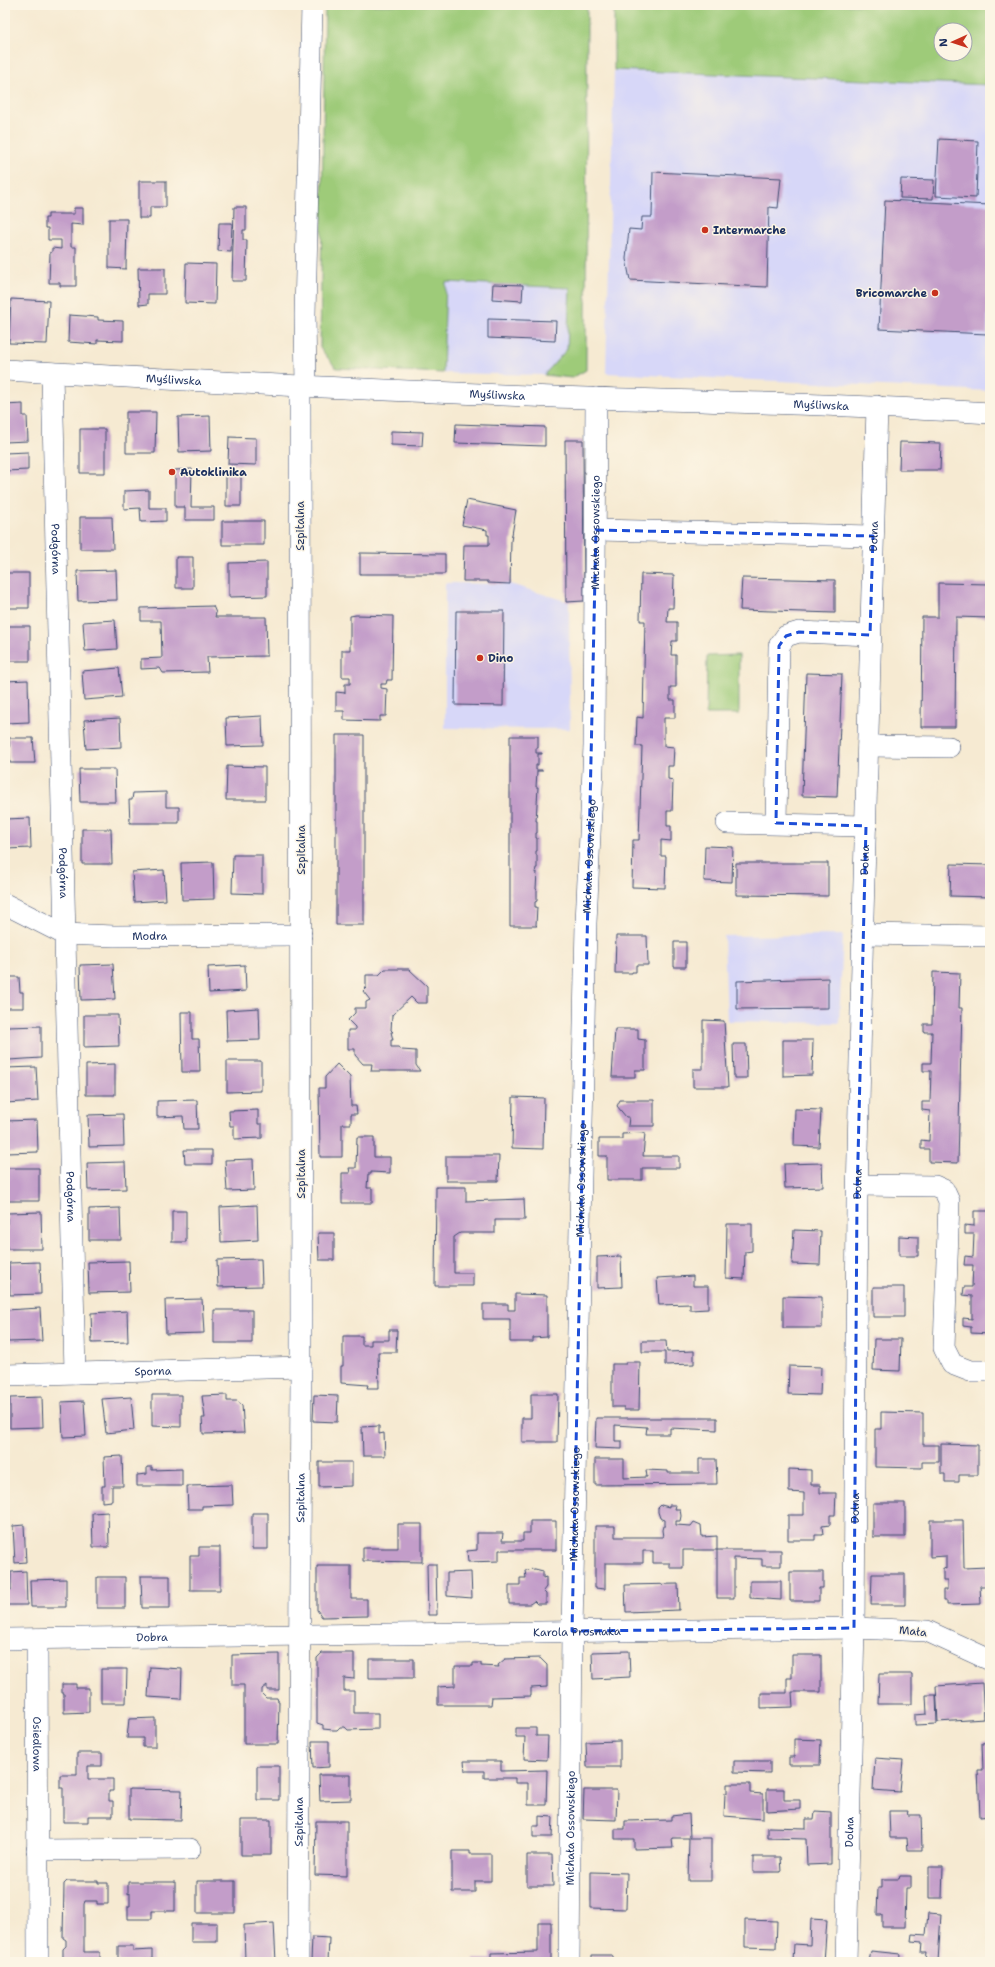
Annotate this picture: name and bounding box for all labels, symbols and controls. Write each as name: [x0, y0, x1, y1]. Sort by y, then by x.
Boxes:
north arrow: [933, 22, 973, 62]
text: N: [936, 37, 951, 47]
place label: Intermarche: [713, 223, 787, 238]
marker: Intermarche: [700, 225, 710, 235]
place label: Bricomarche: [856, 286, 927, 301]
marker: Bricomarche: [930, 288, 940, 298]
street label: Myśliwska: [145, 371, 202, 389]
street label: Myśliwska: [469, 387, 526, 404]
street label: Myśliwska: [793, 397, 850, 414]
place label: Autoklinika: [180, 465, 247, 480]
marker: Autoklinika: [167, 467, 177, 477]
street label: Michała Ossowskiego: [588, 475, 604, 590]
street label: Szpitalna: [293, 501, 308, 551]
street label: Dolna: [866, 521, 882, 552]
street label: Podgórna: [47, 523, 64, 575]
place label: Dino: [488, 651, 513, 666]
marker: Dino: [475, 653, 485, 663]
street label: Michała Ossowskiego: [579, 798, 600, 914]
street label: Szpitalna: [294, 825, 309, 875]
street label: Dolna: [857, 845, 873, 876]
street label: Podgórna: [55, 847, 71, 899]
street label: Modra: [132, 929, 168, 944]
street label: Michała Ossowskiego: [573, 1122, 590, 1238]
street label: Szpitalna: [294, 1149, 309, 1199]
street label: Dolna: [850, 1168, 866, 1200]
street label: Podgórna: [62, 1171, 79, 1223]
street label: Sporna: [134, 1364, 172, 1379]
street label: Michała Ossowskiego: [566, 1446, 584, 1562]
street label: Szpitalna: [293, 1473, 308, 1523]
street label: Dolna: [848, 1493, 863, 1523]
street label: Mała: [898, 1623, 928, 1640]
street label: Karola Prosnaka: [533, 1624, 621, 1640]
street label: Dobra: [136, 1630, 168, 1645]
street label: Osiedlowa: [29, 1717, 44, 1772]
street label: Michała Ossowskiego: [563, 1770, 579, 1885]
street label: Szpitalna: [292, 1797, 307, 1847]
street label: Dolna: [842, 1816, 857, 1848]

